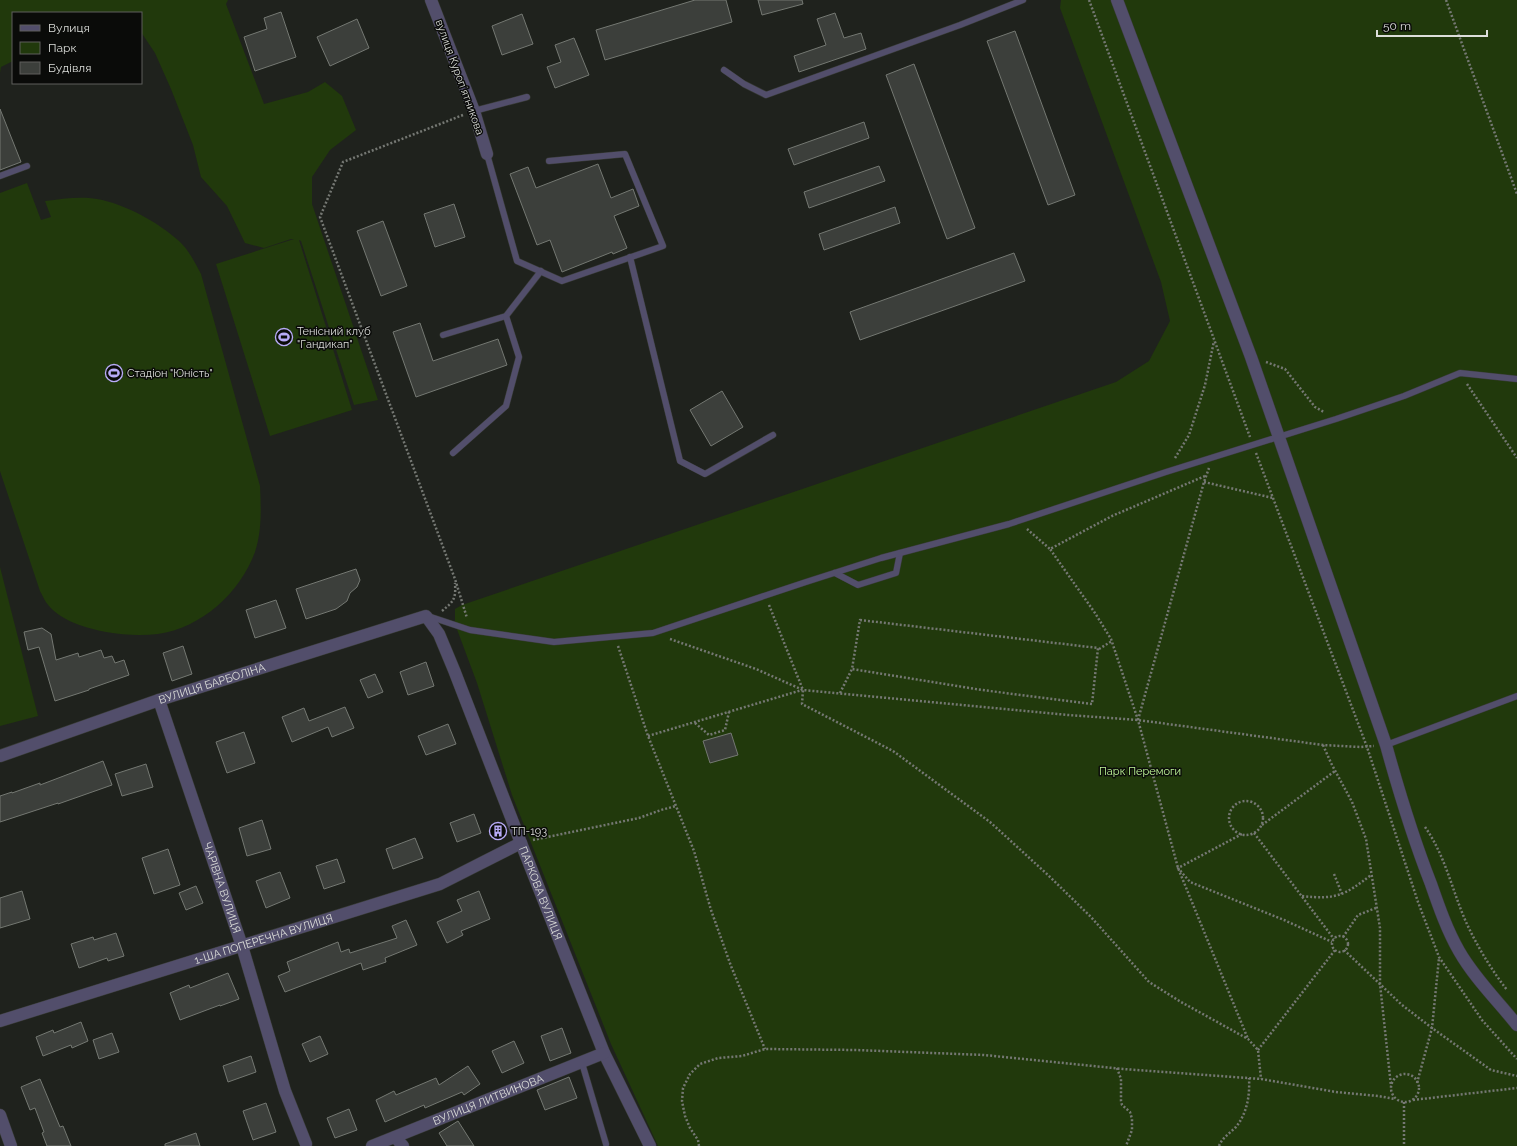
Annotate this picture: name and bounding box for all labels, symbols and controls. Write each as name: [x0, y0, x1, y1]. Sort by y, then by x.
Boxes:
legend: [12, 12, 142, 84]
scale bar: [1377, 12, 1487, 38]
street label: вулиця Куропʼятникова: [433, 18, 486, 137]
text: 50 m: [1383, 19, 1411, 33]
text: Вулиця: [48, 21, 90, 35]
text: Парк: [48, 41, 77, 55]
text: Будівля: [48, 61, 91, 75]
place label: Тенісний клуб "Гандикап": [297, 325, 371, 351]
sports icon: Тенісний клуб "Гандикап": [274, 327, 294, 347]
sports icon: Стадіон "Юність": [104, 363, 124, 383]
place label: Стадіон "Юність": [127, 367, 213, 380]
street label: ВУЛИЦЯ БАРБОЛІНА: [157, 661, 268, 707]
park label: Парк Перемоги: [1099, 765, 1181, 778]
building icon: ТП-193: [488, 821, 508, 841]
place label: ТП-193: [511, 825, 547, 838]
street label: ЧАРІВНА ВУЛИЦЯ: [200, 841, 243, 935]
street label: ПАРКОВА ВУЛИЦЯ: [516, 845, 565, 942]
street label: 1-ША ПОПЕРЕЧНА ВУЛИЦЯ: [193, 912, 335, 967]
street label: ВУЛИЦЯ ЛИТВИНОВА: [431, 1072, 546, 1128]

